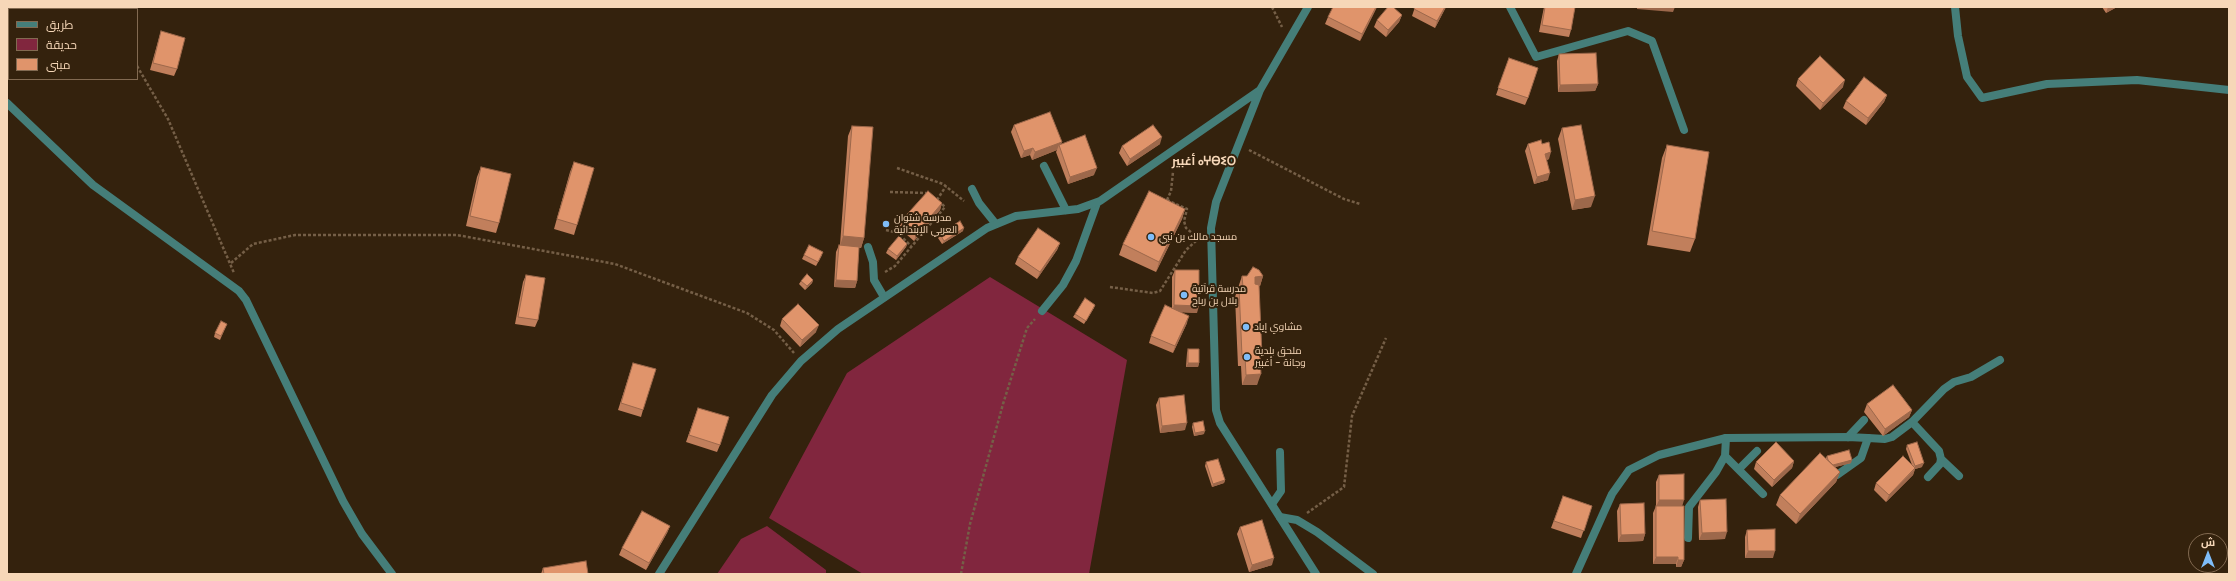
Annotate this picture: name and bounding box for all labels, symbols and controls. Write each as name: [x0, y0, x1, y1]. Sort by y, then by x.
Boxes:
legend: [8, 8, 138, 80]
text: طريق: [46, 16, 73, 33]
text: حديقة: [46, 36, 77, 53]
text: مبنى: [46, 56, 71, 73]
district label: أغبير ⴰⵖⴱⵉⵔ: [1172, 155, 1236, 169]
place label: مدرسة شتوان العربي الإبتدائية: [894, 212, 957, 236]
marker: مدرسة شتوان العربي الإبتدائية: [881, 219, 891, 229]
place label: مسجد مالك بن نبي: [1159, 231, 1237, 243]
marker: مسجد مالك بن نبي: [1146, 232, 1156, 242]
place label: مدرسة قرآتية بلال بن رباح: [1192, 283, 1246, 306]
marker: مدرسة قرآتية بلال بن رباح: [1179, 290, 1189, 300]
place label: مشاوي إياد: [1254, 321, 1302, 333]
marker: مشاوي إياد: [1241, 322, 1251, 332]
place label: ملحق بلدية وجانة - أغبير: [1255, 345, 1306, 368]
marker: ملحق بلدية وجانة - أغبير: [1242, 352, 1252, 362]
north arrow: [2188, 533, 2228, 573]
text: ش: [2201, 534, 2215, 550]

